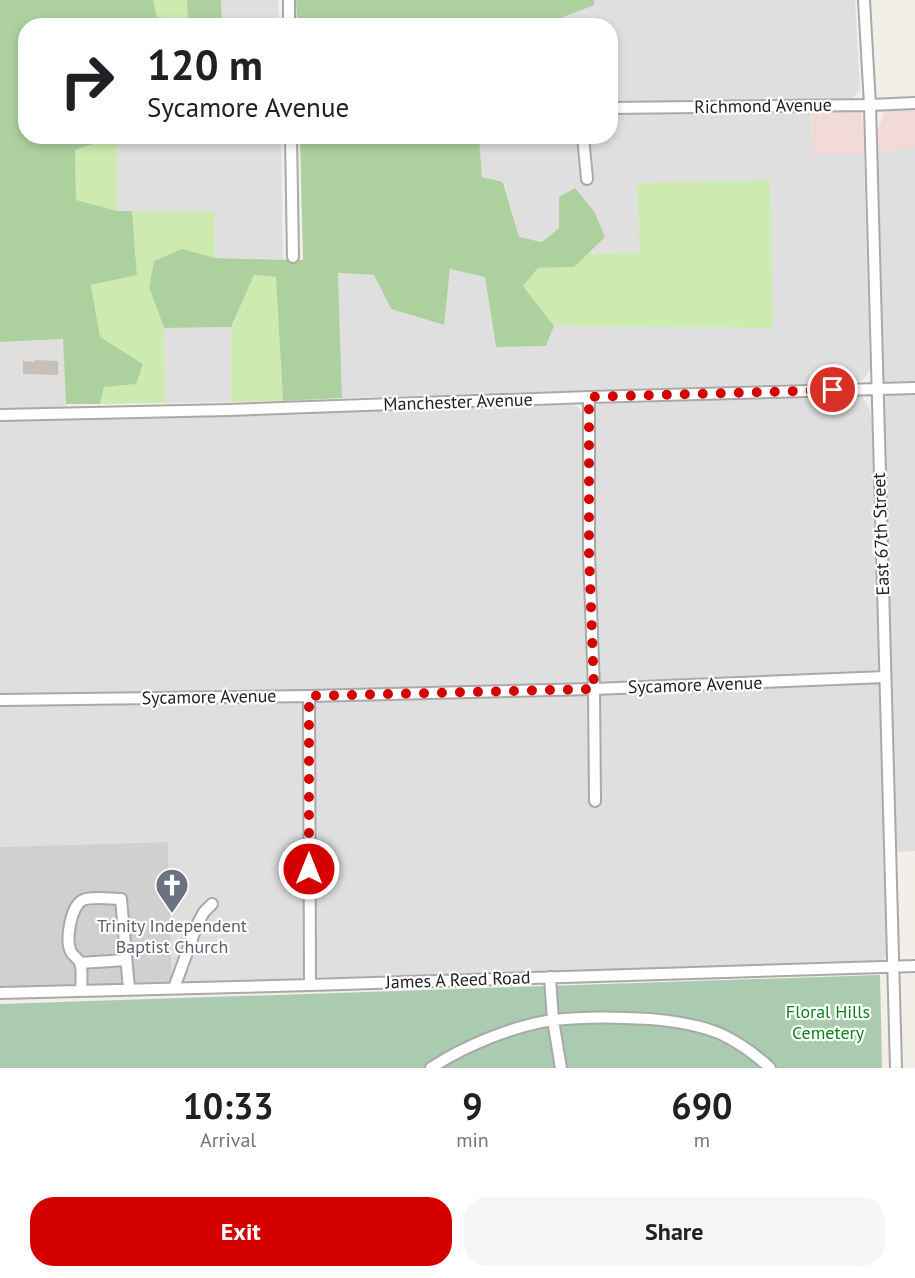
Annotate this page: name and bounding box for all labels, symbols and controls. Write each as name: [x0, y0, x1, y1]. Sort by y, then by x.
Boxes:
text: 120 m: [147, 37, 263, 92]
icon: right: [48, 42, 126, 120]
text: Sycamore Avenue: [147, 90, 349, 124]
street label: Richmond Avenue: [694, 93, 832, 118]
pin: [807, 364, 858, 415]
icon: arrive: [816, 373, 849, 406]
street label: Manchester Avenue: [383, 387, 533, 416]
street label: East 67th Street: [867, 472, 894, 596]
street label: Sycamore Avenue: [627, 671, 763, 698]
street label: Sycamore Avenue: [141, 684, 277, 709]
position arrow: [277, 837, 341, 901]
church icon: Trinity Independent Baptist Church: [154, 867, 190, 914]
place label: Trinity Independent Baptist Church: [97, 914, 247, 958]
street label: James A Reed Road: [384, 965, 531, 994]
park label: Floral Hills Cemetery: [786, 1000, 870, 1044]
text: 10:33: [182, 1082, 274, 1129]
text: 9: [462, 1082, 483, 1129]
text: 690: [671, 1082, 733, 1129]
text: Arrival: [200, 1127, 256, 1153]
text: min: [456, 1127, 489, 1153]
text: m: [694, 1127, 710, 1153]
button: Exit: [30, 1197, 452, 1266]
button: Share: [464, 1197, 885, 1266]

